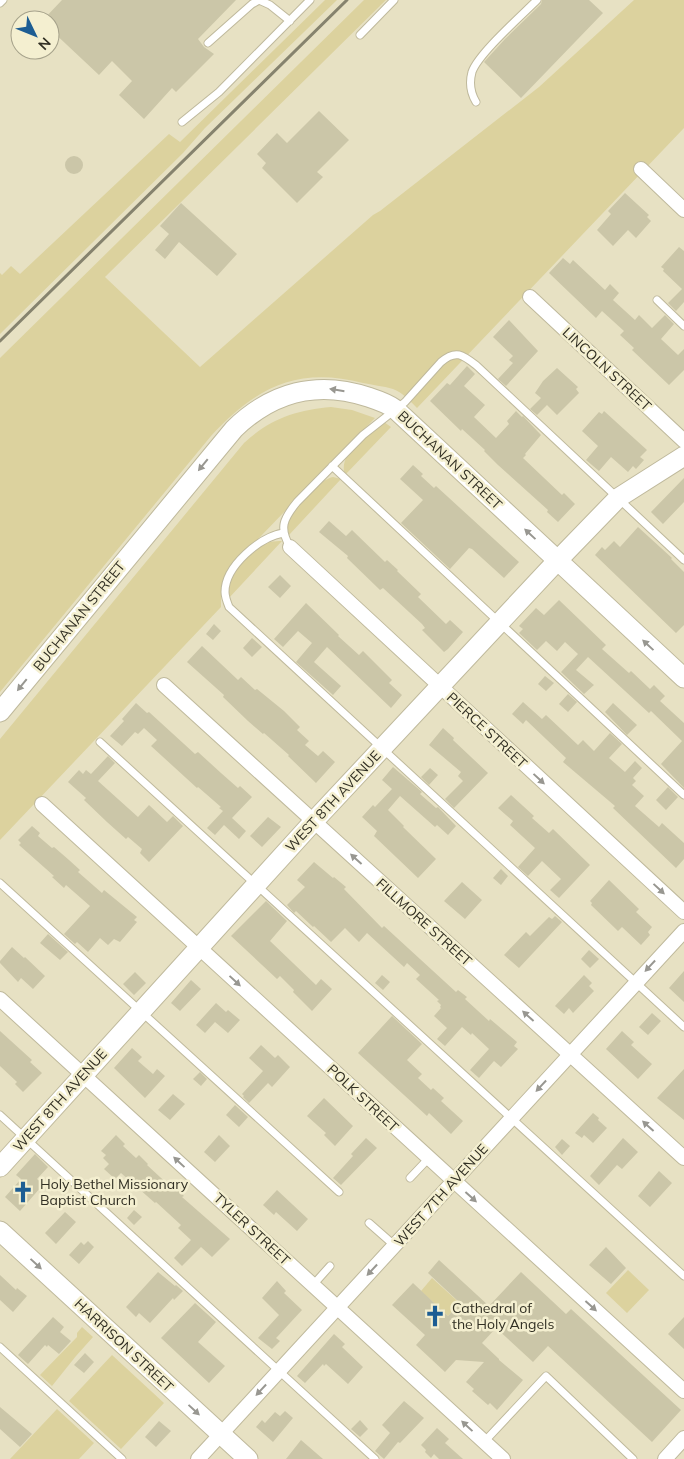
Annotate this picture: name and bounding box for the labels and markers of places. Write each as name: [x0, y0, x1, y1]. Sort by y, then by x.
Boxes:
place label: Holy Bethel Missionary Baptist Church: [40, 1175, 189, 1209]
church icon: Holy Bethel Missionary Baptist Church: [10, 1179, 36, 1205]
place label: Cathedral of the Holy Angels: [452, 1299, 554, 1333]
church icon: Cathedral of the Holy Angels: [422, 1303, 448, 1329]

